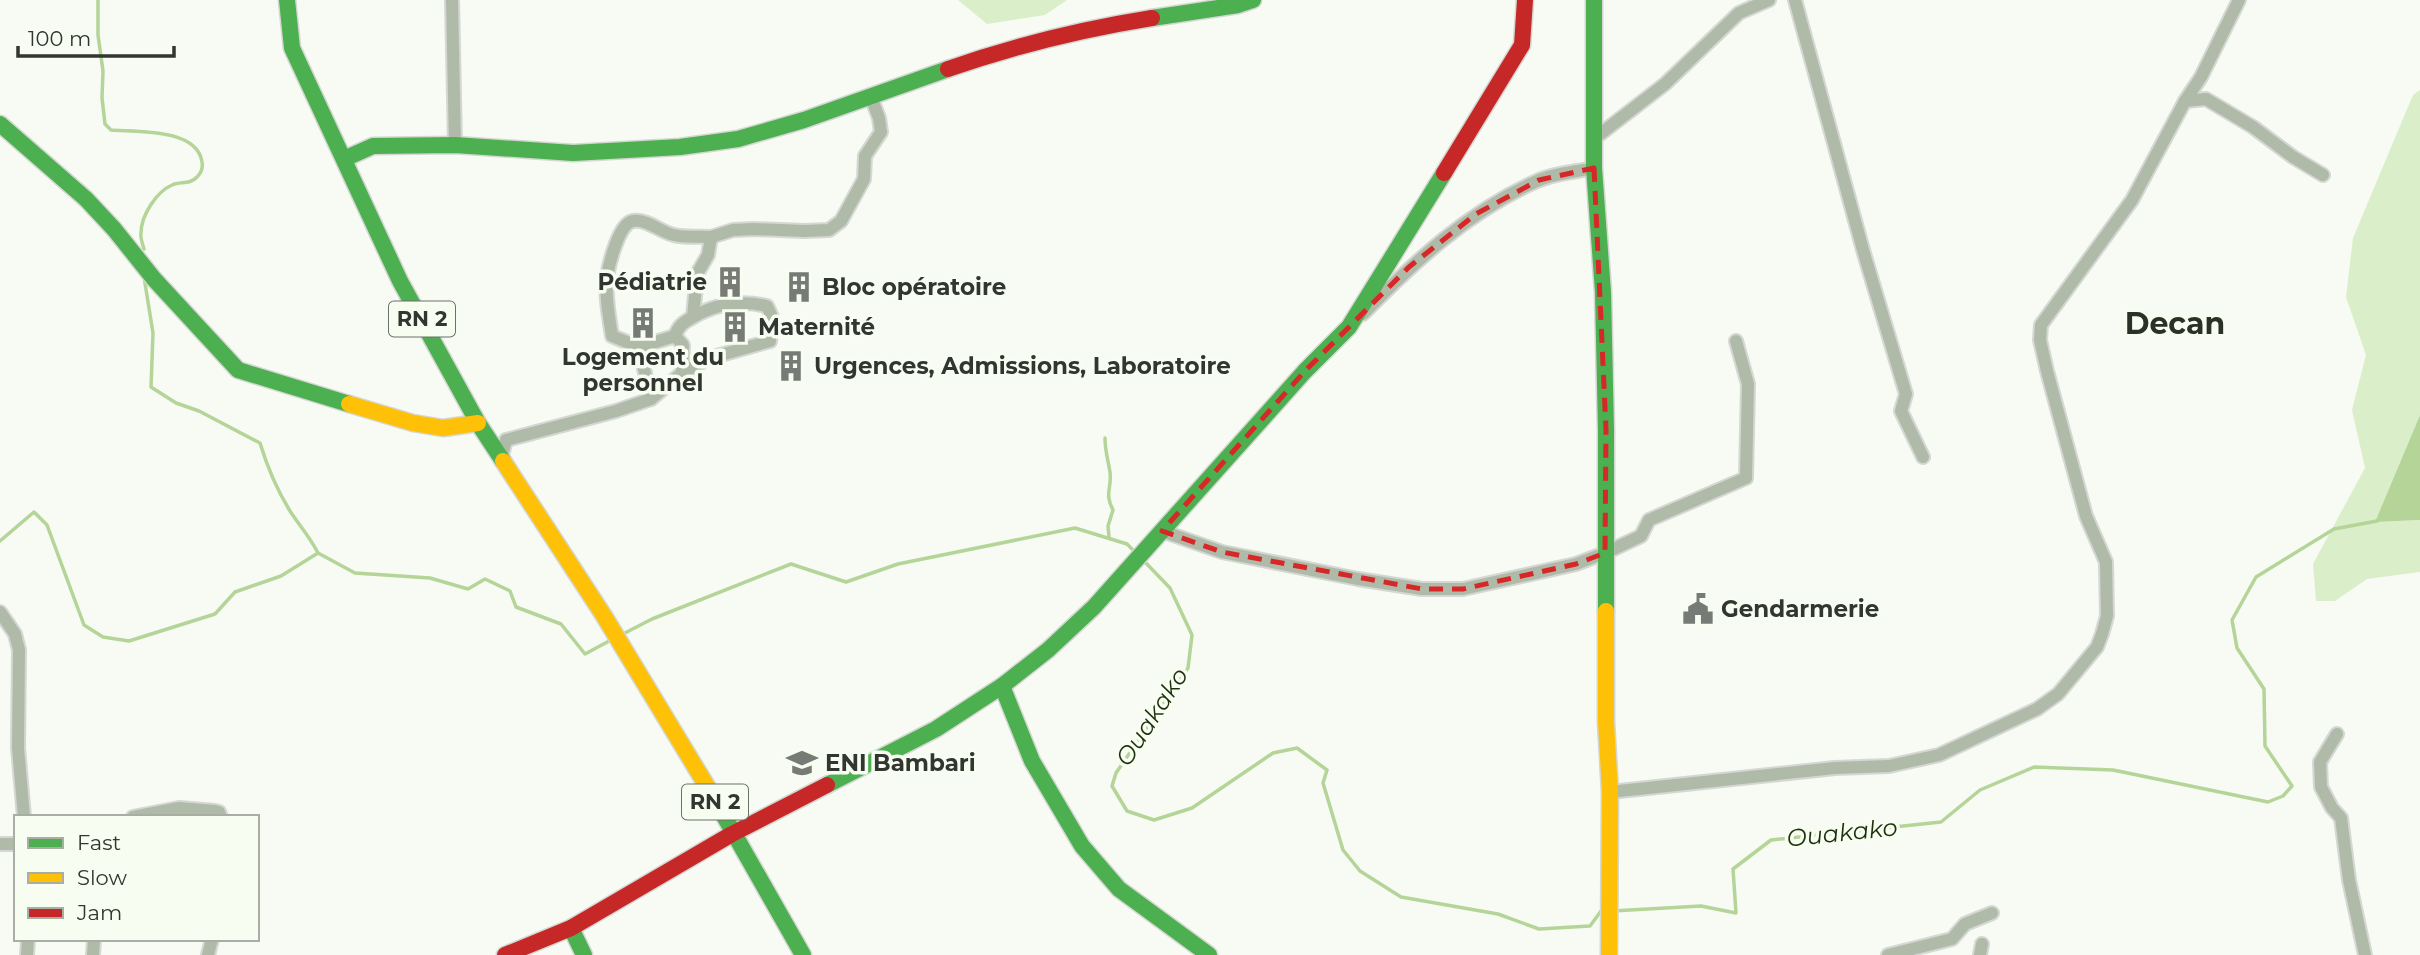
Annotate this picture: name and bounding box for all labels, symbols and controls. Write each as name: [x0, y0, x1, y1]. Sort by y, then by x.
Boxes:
scale bar: [18, 14, 173, 58]
text: 100 m: [28, 26, 91, 51]
building icon: Pédiatrie: [713, 265, 747, 299]
place label: Pédiatrie: [598, 268, 707, 296]
building icon: Bloc opératoire: [782, 270, 816, 304]
place label: Bloc opératoire: [822, 273, 1006, 301]
road number: RN 2: [389, 302, 455, 336]
district label: Decan: [2125, 305, 2225, 342]
building icon: Logement du personnel: [626, 306, 660, 340]
building icon: Maternité: [718, 310, 752, 344]
place label: Maternité: [758, 313, 875, 341]
place label: Logement du personnel: [562, 343, 724, 397]
building icon: Urgences, Admissions, Laboratoire: [774, 349, 808, 383]
place label: Urgences, Admissions, Laboratoire: [814, 352, 1231, 380]
public building icon: Gendarmerie: [1681, 592, 1715, 626]
place label: Gendarmerie: [1721, 595, 1879, 623]
water label: Ouakako: [1109, 662, 1194, 771]
school or university icon: ENI Bambari: [785, 746, 819, 780]
place label: ENI Bambari: [825, 749, 976, 777]
road number: RN 2: [682, 784, 748, 820]
water label: Ouakako: [1785, 812, 1899, 853]
legend: [14, 815, 259, 941]
text: Fast: [77, 830, 121, 855]
text: Slow: [77, 865, 127, 890]
text: Jam: [76, 900, 122, 925]

